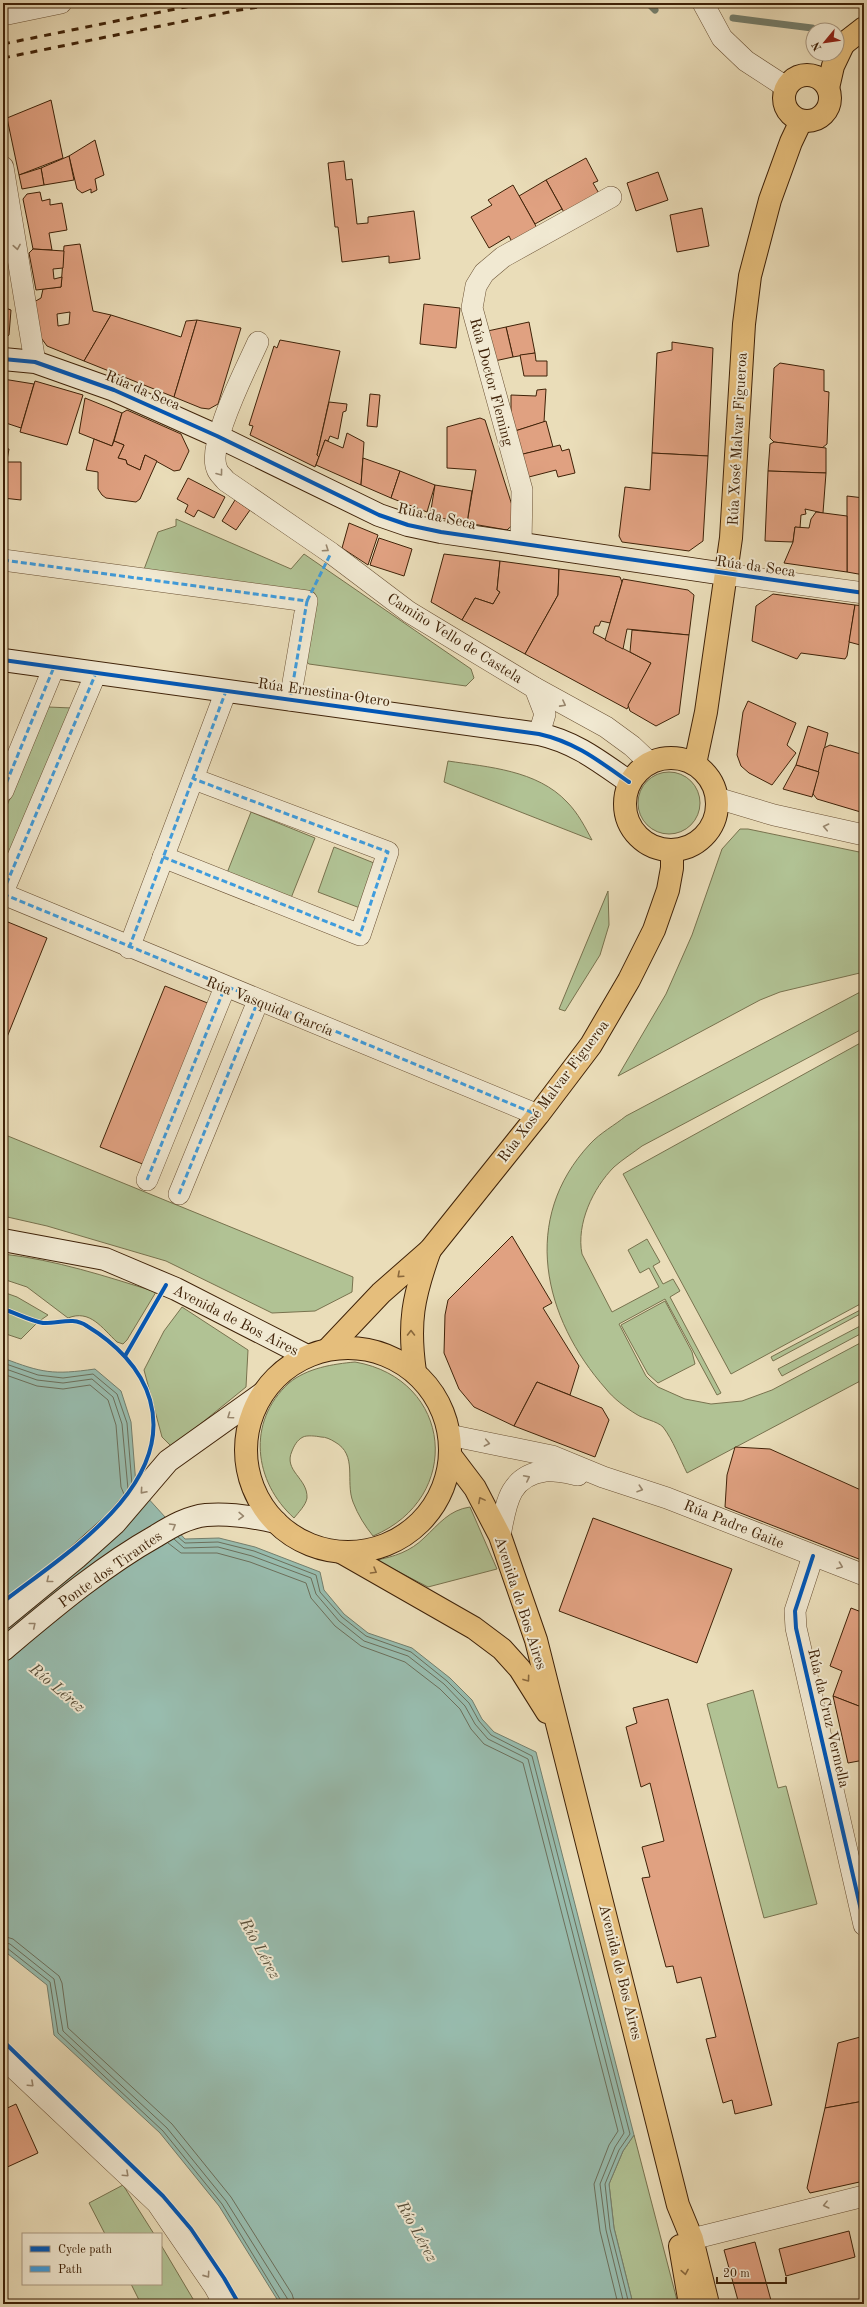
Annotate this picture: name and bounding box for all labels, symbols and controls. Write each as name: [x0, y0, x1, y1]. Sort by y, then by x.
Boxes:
north arrow: [805, 22, 845, 62]
text: N: [810, 39, 824, 52]
one-way arrow: [12, 243, 20, 250]
street label: Rúa Doctor Fleming: [466, 317, 515, 448]
street label: Rúa Xosé Malvar Figueroa: [726, 351, 751, 526]
street label: Rúa da Seca: [103, 369, 183, 414]
one-way arrow: [216, 469, 223, 476]
street label: Rúa da Seca: [396, 502, 478, 533]
one-way arrow: [321, 544, 328, 551]
street label: Rúa da Seca: [715, 554, 797, 581]
street label: Camiño Vello de Castela: [384, 591, 525, 687]
street label: Rúa Ernestina Otero: [257, 677, 391, 710]
one-way arrow: [559, 699, 566, 706]
one-way arrow: [823, 823, 829, 831]
street label: Rúa Vasquida García: [204, 975, 336, 1040]
street label: Rúa Xosé Malvar Figueroa: [496, 1018, 613, 1166]
one-way arrow: [397, 1270, 404, 1277]
street label: Avenida de Bos Aires: [170, 1283, 301, 1360]
one-way arrow: [407, 1330, 415, 1336]
one-way arrow: [228, 1411, 235, 1418]
one-way arrow: [484, 1438, 490, 1447]
one-way arrow: [523, 1475, 530, 1483]
one-way arrow: [636, 1484, 643, 1493]
one-way arrow: [140, 1486, 147, 1493]
one-way arrow: [479, 1496, 486, 1504]
street label: Rúa Padre Gaite: [681, 1498, 786, 1552]
one-way arrow: [238, 1512, 244, 1520]
one-way arrow: [169, 1523, 176, 1530]
street label: Ponte dos Tirantes: [56, 1529, 165, 1611]
street label: Avenida de Bos Aires: [491, 1535, 548, 1672]
one-way arrow: [836, 1561, 843, 1569]
one-way arrow: [370, 1566, 378, 1573]
one-way arrow: [46, 1576, 54, 1583]
one-way arrow: [29, 1622, 36, 1629]
street label: Rúa da Cruz Vermella: [804, 1647, 851, 1790]
water label: Río Lérez: [25, 1660, 87, 1716]
one-way arrow: [522, 1675, 530, 1682]
street label: Avenida de Bos Aires: [595, 1903, 644, 2041]
water label: Río Lérez: [236, 1915, 282, 1982]
one-way arrow: [26, 2080, 34, 2087]
one-way arrow: [121, 2169, 129, 2176]
water label: Río Lérez: [393, 2198, 439, 2265]
one-way arrow: [823, 2201, 829, 2209]
legend: [22, 2233, 162, 2285]
text: Cycle path: [58, 2244, 113, 2256]
scale bar: [717, 2259, 786, 2285]
text: Path: [58, 2264, 83, 2276]
text: 20 m: [723, 2268, 750, 2280]
one-way arrow: [680, 2269, 688, 2275]
one-way arrow: [202, 2270, 209, 2277]

